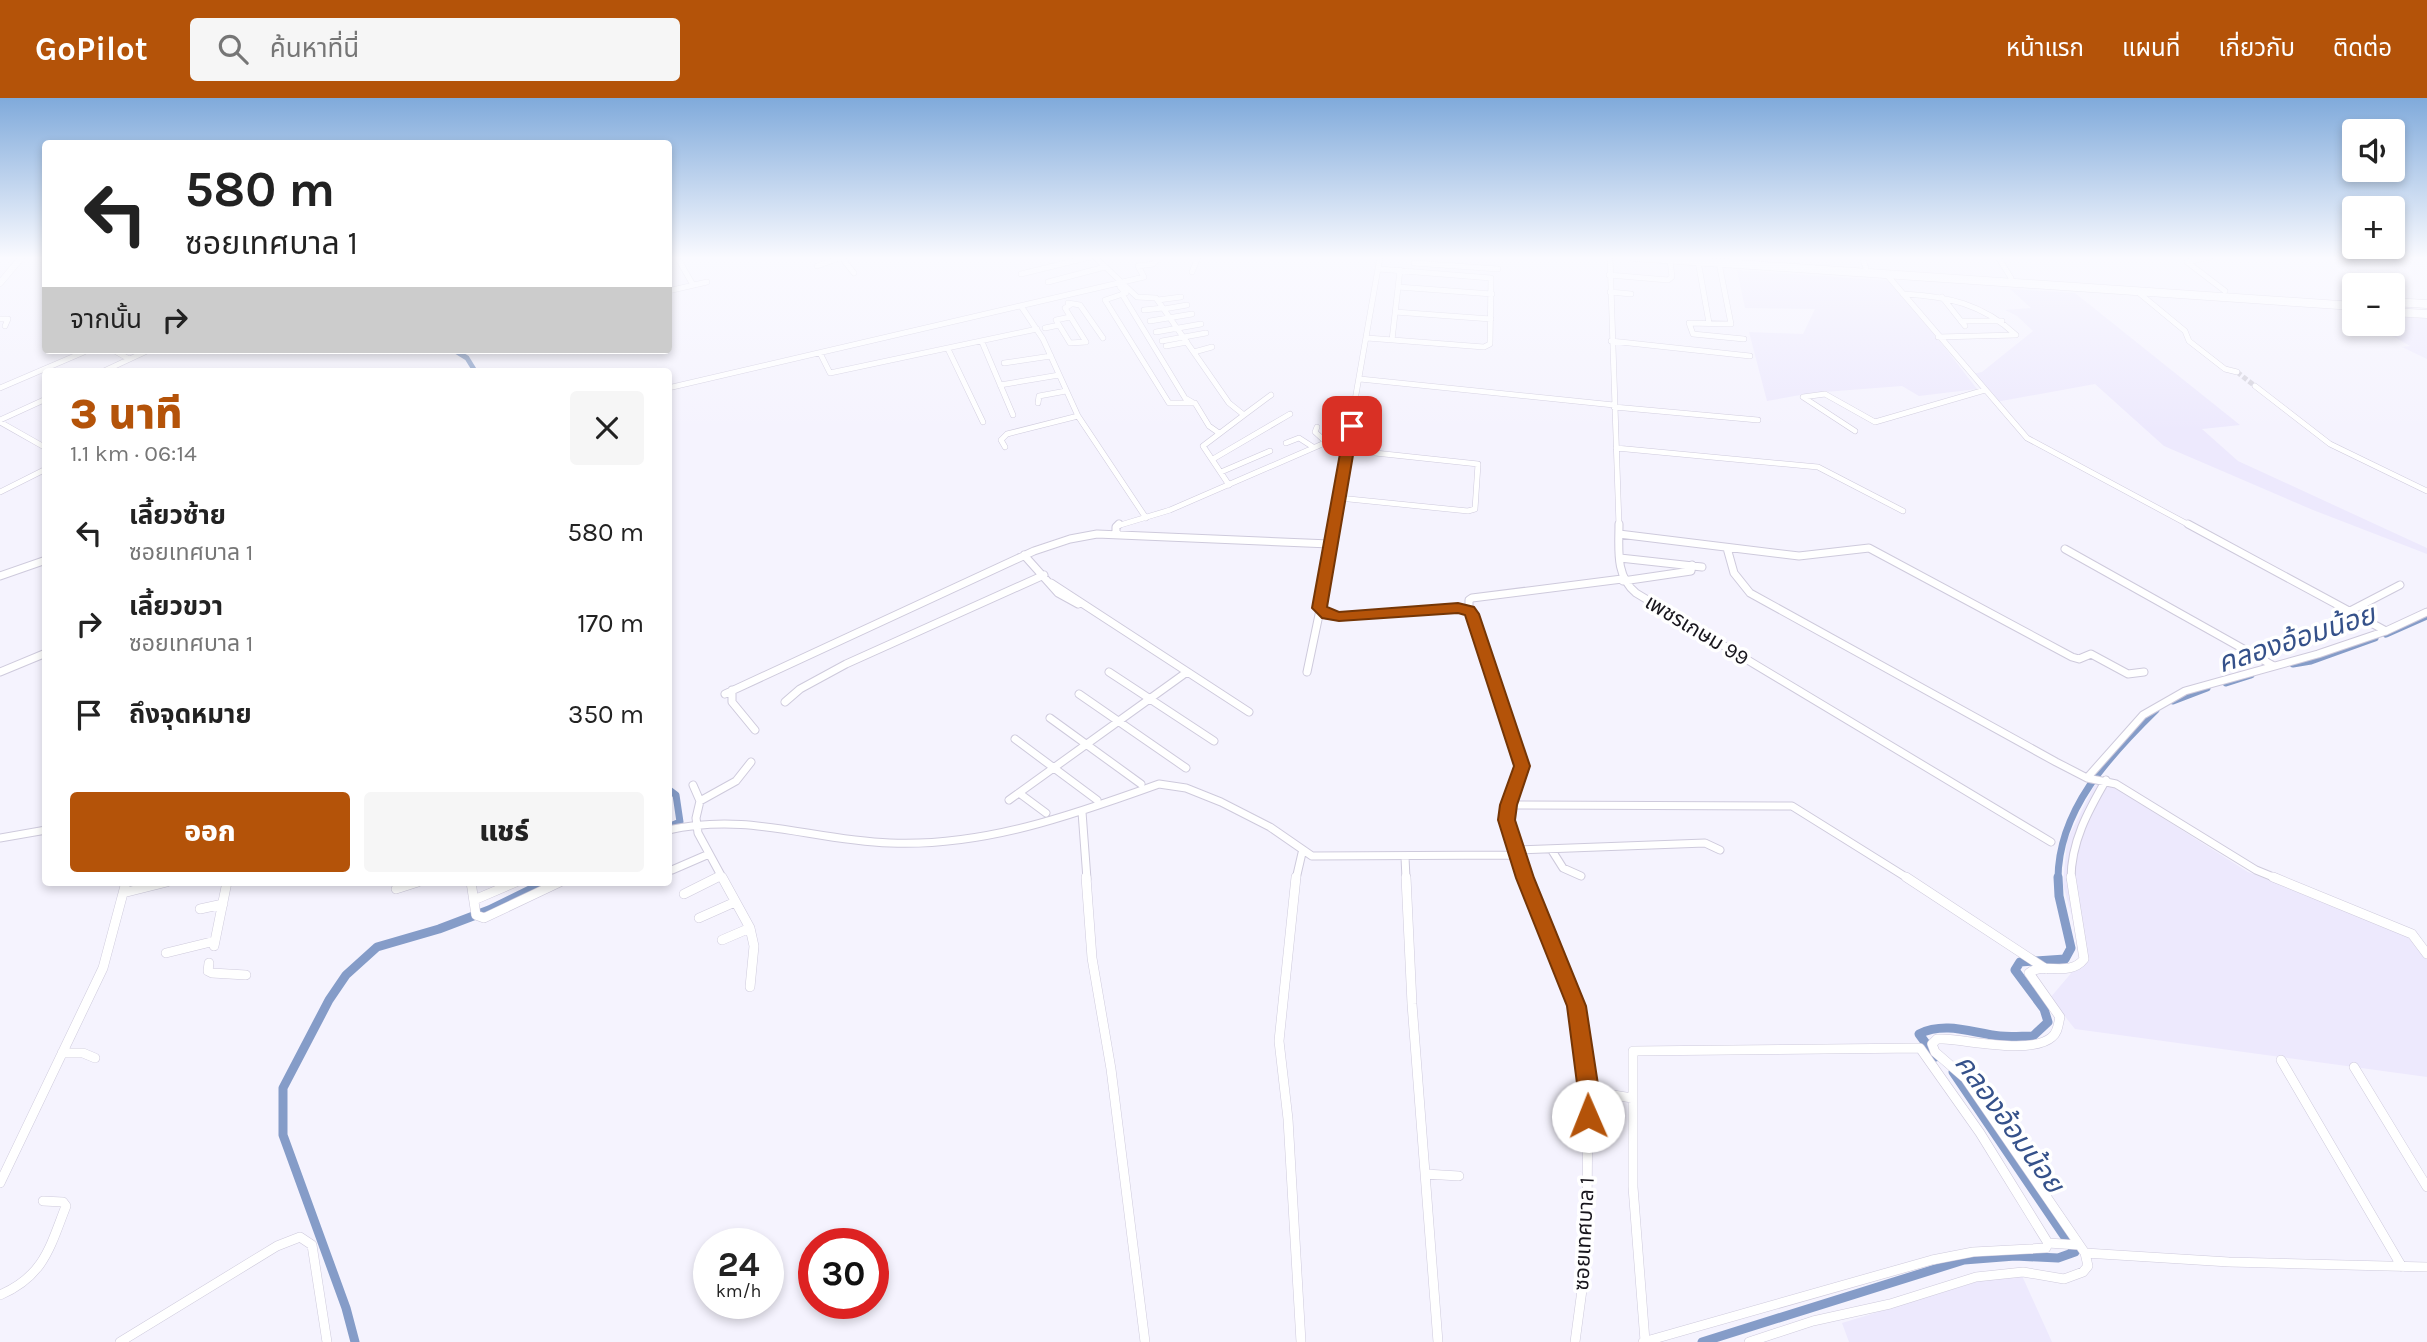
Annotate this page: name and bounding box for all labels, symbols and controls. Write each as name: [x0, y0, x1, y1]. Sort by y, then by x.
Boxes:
search box: [190, 18, 680, 81]
text: GoPilot: [35, 30, 148, 68]
icon: search: [214, 30, 252, 68]
text: ค้นหาที่นี่: [270, 33, 359, 64]
text: หน้าแรก: [2006, 34, 2084, 62]
text: แผนที่: [2122, 34, 2180, 62]
text: เกี่ยวกับ: [2218, 34, 2295, 62]
text: ติดต่อ: [2333, 34, 2392, 62]
map controls: [2342, 119, 2405, 336]
button: sound: [2342, 119, 2405, 182]
text: 580 m: [185, 161, 335, 218]
icon: left: [70, 168, 161, 259]
button: +: [2342, 196, 2405, 259]
text: ซอยเทศบาล 1: [185, 225, 358, 262]
button: −: [2342, 273, 2405, 336]
icon: right: [156, 301, 194, 339]
text: จากนั้น: [70, 304, 142, 335]
text: 3 นาที: [70, 389, 183, 439]
button: close: [570, 391, 644, 465]
pin: [1322, 396, 1382, 456]
icon: arrive: [1333, 407, 1371, 445]
text: 1.1 km · 06:14: [70, 440, 197, 467]
text: เลี้ยวซ้าย: [129, 500, 226, 531]
icon: left: [70, 514, 108, 552]
text: 580 m: [567, 517, 644, 548]
text: ซอยเทศบาล 1: [129, 539, 253, 566]
street label: เพชรเกษม 99: [1641, 590, 1753, 670]
text: เลี้ยวขวา: [129, 591, 223, 622]
water label: คลองอ้อมน้อย: [2213, 597, 2381, 679]
icon: right: [70, 605, 108, 643]
text: 170 m: [577, 608, 644, 639]
text: ซอยเทศบาล 1: [129, 630, 253, 657]
icon: arrive: [70, 696, 108, 734]
text: ถึงจุดหมาย: [129, 699, 252, 730]
text: 350 m: [568, 699, 644, 730]
button: ออก: [70, 792, 350, 872]
button: แชร์: [364, 792, 644, 872]
water label: คลองอ้อมน้อย: [1948, 1047, 2072, 1201]
position arrow: [1551, 1079, 1625, 1153]
street label: ซอยเทศบาล 1: [1569, 1177, 1599, 1291]
speed limit sign: 30: [798, 1228, 889, 1319]
text: 24: [718, 1244, 760, 1285]
text: km/h: [716, 1280, 761, 1302]

